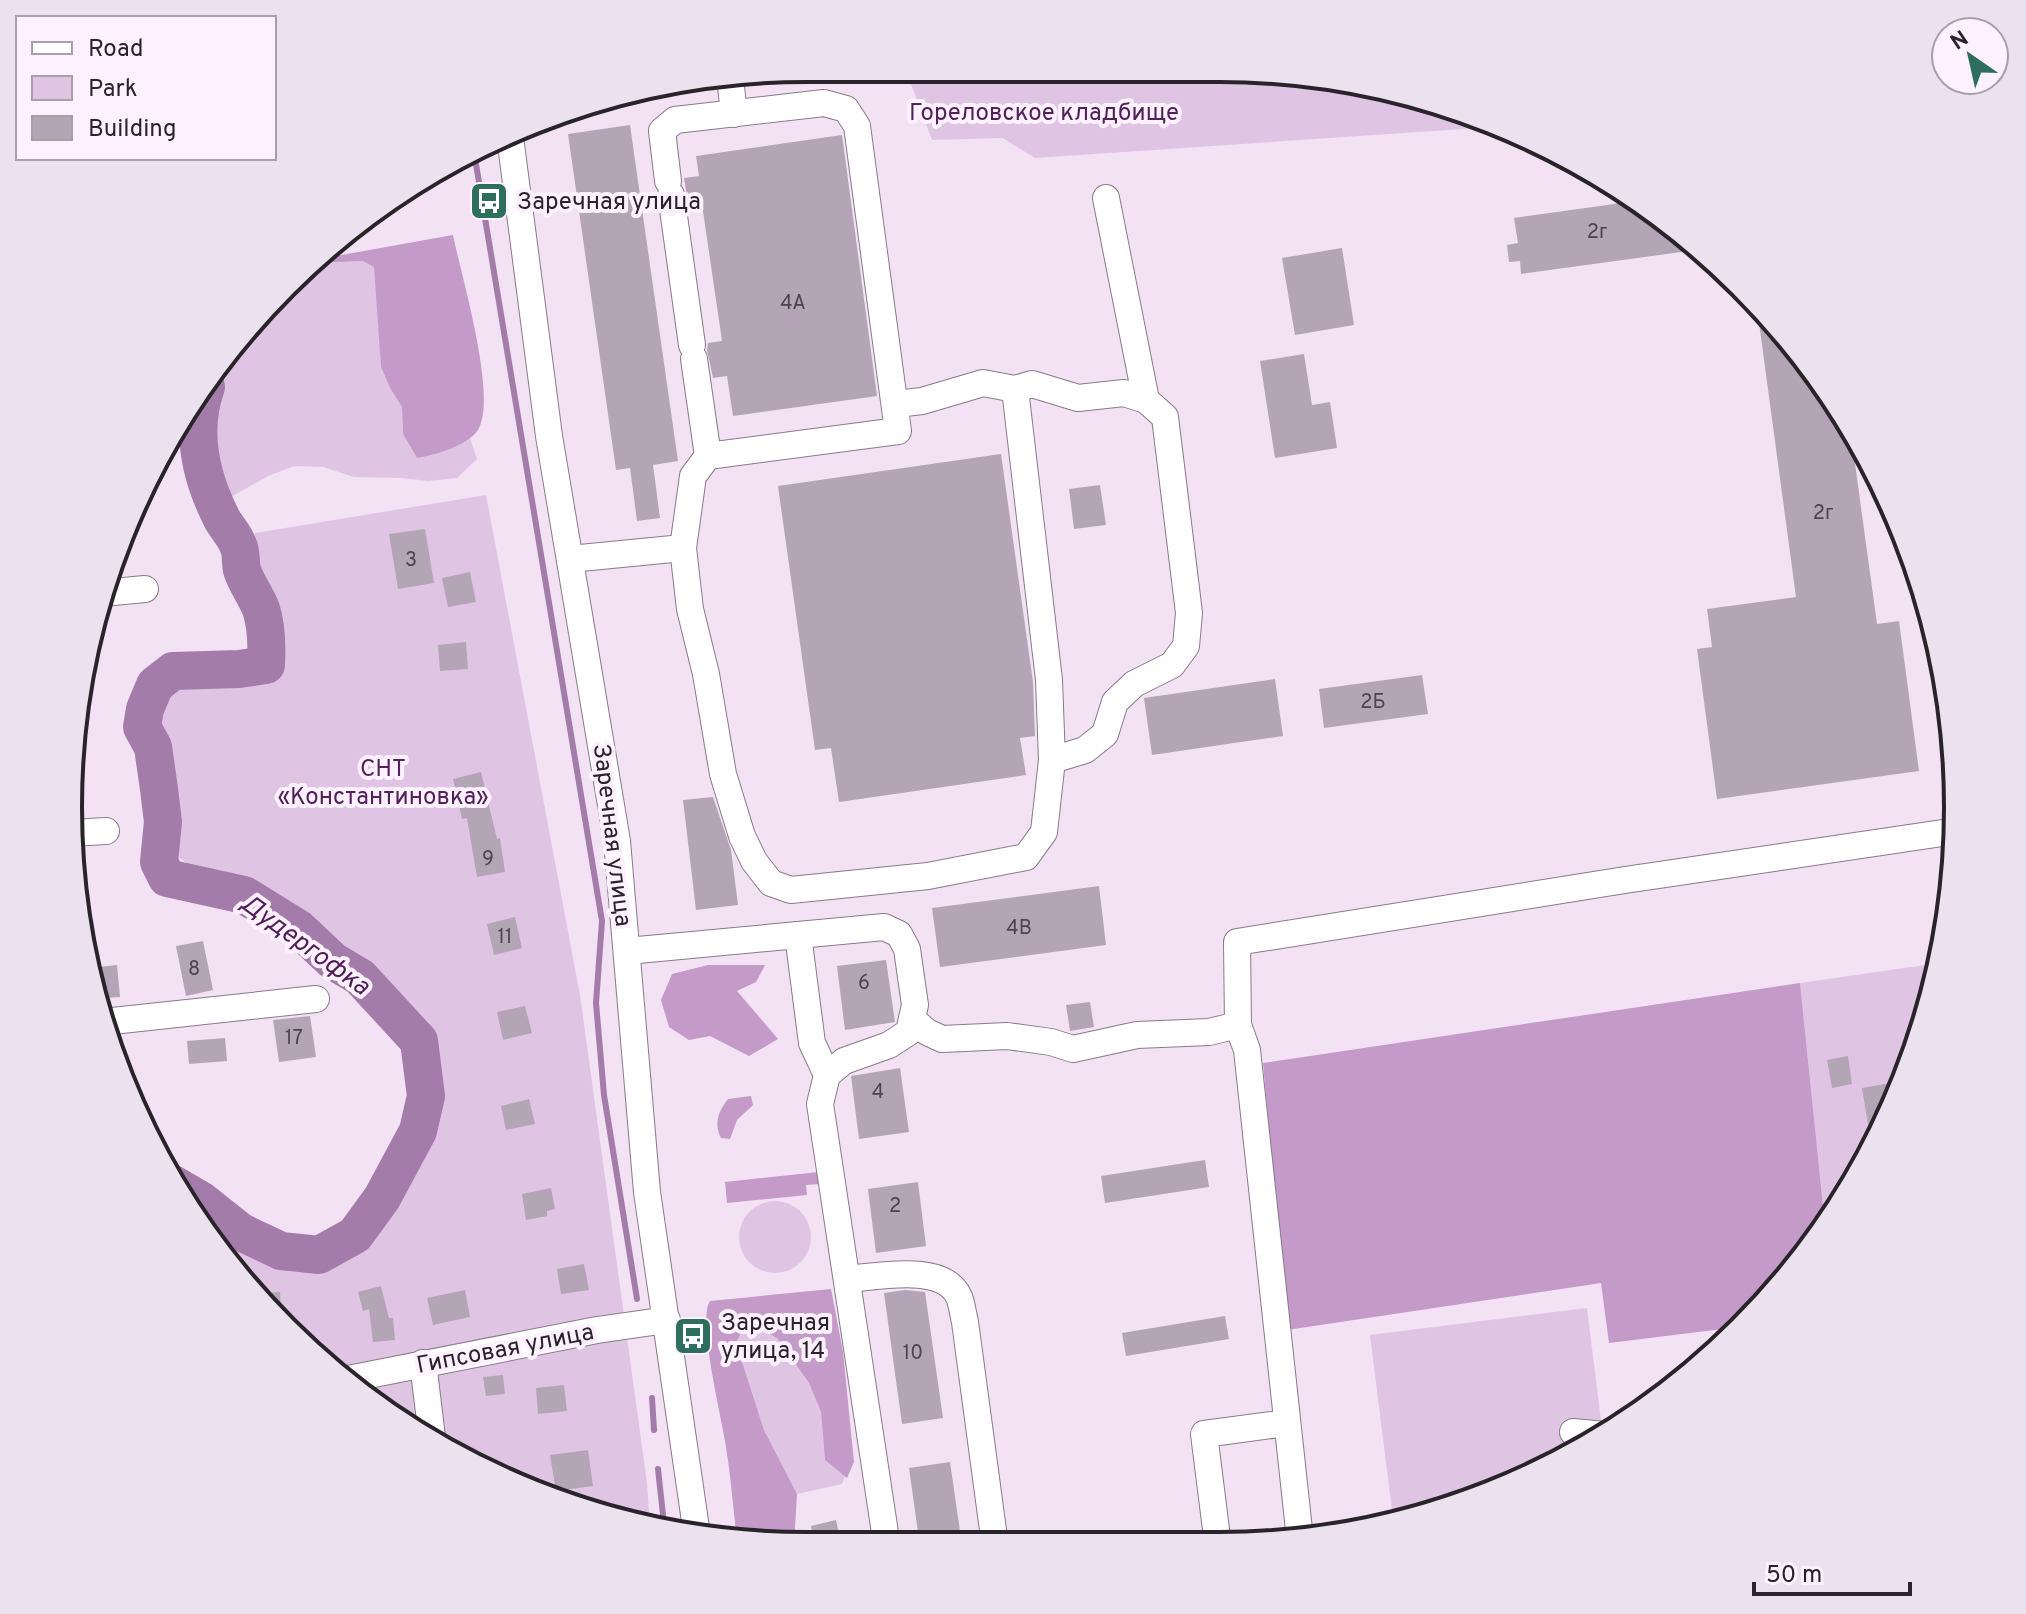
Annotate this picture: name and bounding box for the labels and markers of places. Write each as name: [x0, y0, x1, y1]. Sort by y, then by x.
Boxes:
bus stop icon: Заречная улица: [468, 180, 510, 222]
place label: Заречная улица: [517, 188, 701, 218]
place label: Заречная улица, 14: [721, 1309, 830, 1367]
bus stop icon: Заречная улица, 14: [672, 1315, 714, 1357]

